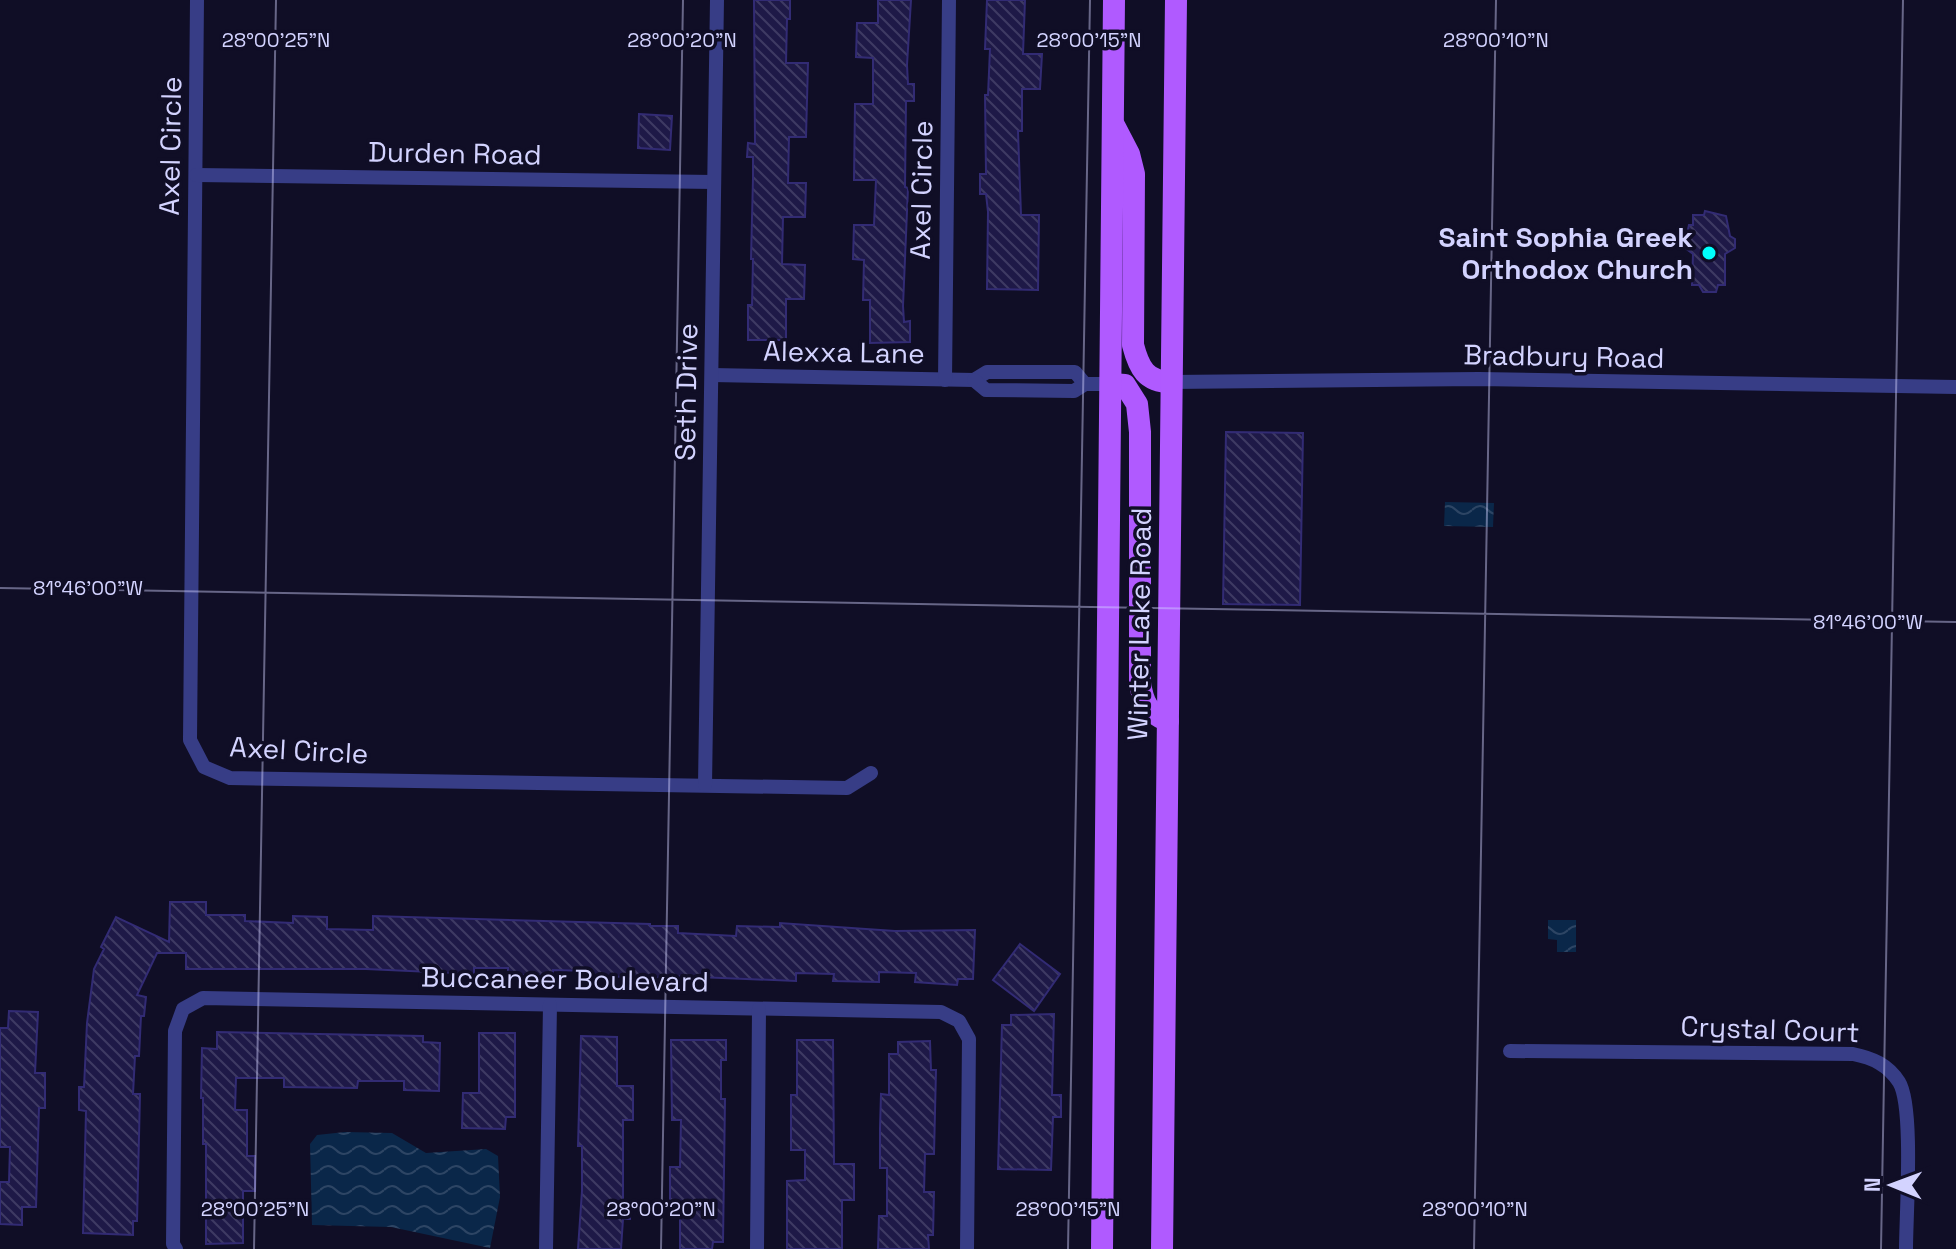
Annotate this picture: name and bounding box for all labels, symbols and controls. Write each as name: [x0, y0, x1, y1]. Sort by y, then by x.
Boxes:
text: 28°00'25"N: [222, 27, 330, 53]
text: 28°00'20"N: [627, 27, 737, 53]
text: 28°00'15"N: [1037, 27, 1141, 53]
text: 28°00'10"N: [1443, 27, 1549, 53]
street label: Axel Circle: [151, 76, 189, 216]
street label: Axel Circle: [902, 120, 940, 260]
street label: Durden Road: [368, 133, 542, 173]
place label: Saint Sophia Greek Orthodox Church: [1438, 219, 1693, 287]
marker: Saint Sophia Greek Orthodox Church: [1700, 244, 1718, 262]
street label: Seth Drive: [667, 323, 705, 461]
street label: Alexxa Lane: [763, 333, 925, 371]
street label: Bradbury Road: [1463, 336, 1665, 376]
street label: Winter Lake Road: [1119, 507, 1159, 741]
text: 81°46'00"W: [33, 575, 143, 601]
text: 81°46'00"W: [1813, 609, 1923, 635]
street label: Axel Circle: [229, 728, 369, 772]
street label: Buccaneer Boulevard: [421, 958, 709, 1000]
street label: Crystal Court: [1680, 1008, 1860, 1050]
north arrow: [1852, 1145, 1932, 1225]
text: N: [1858, 1177, 1886, 1192]
text: 28°00'25"N: [201, 1196, 309, 1222]
text: 28°00'20"N: [606, 1196, 716, 1222]
text: 28°00'15"N: [1016, 1196, 1120, 1222]
text: 28°00'10"N: [1422, 1196, 1528, 1222]

